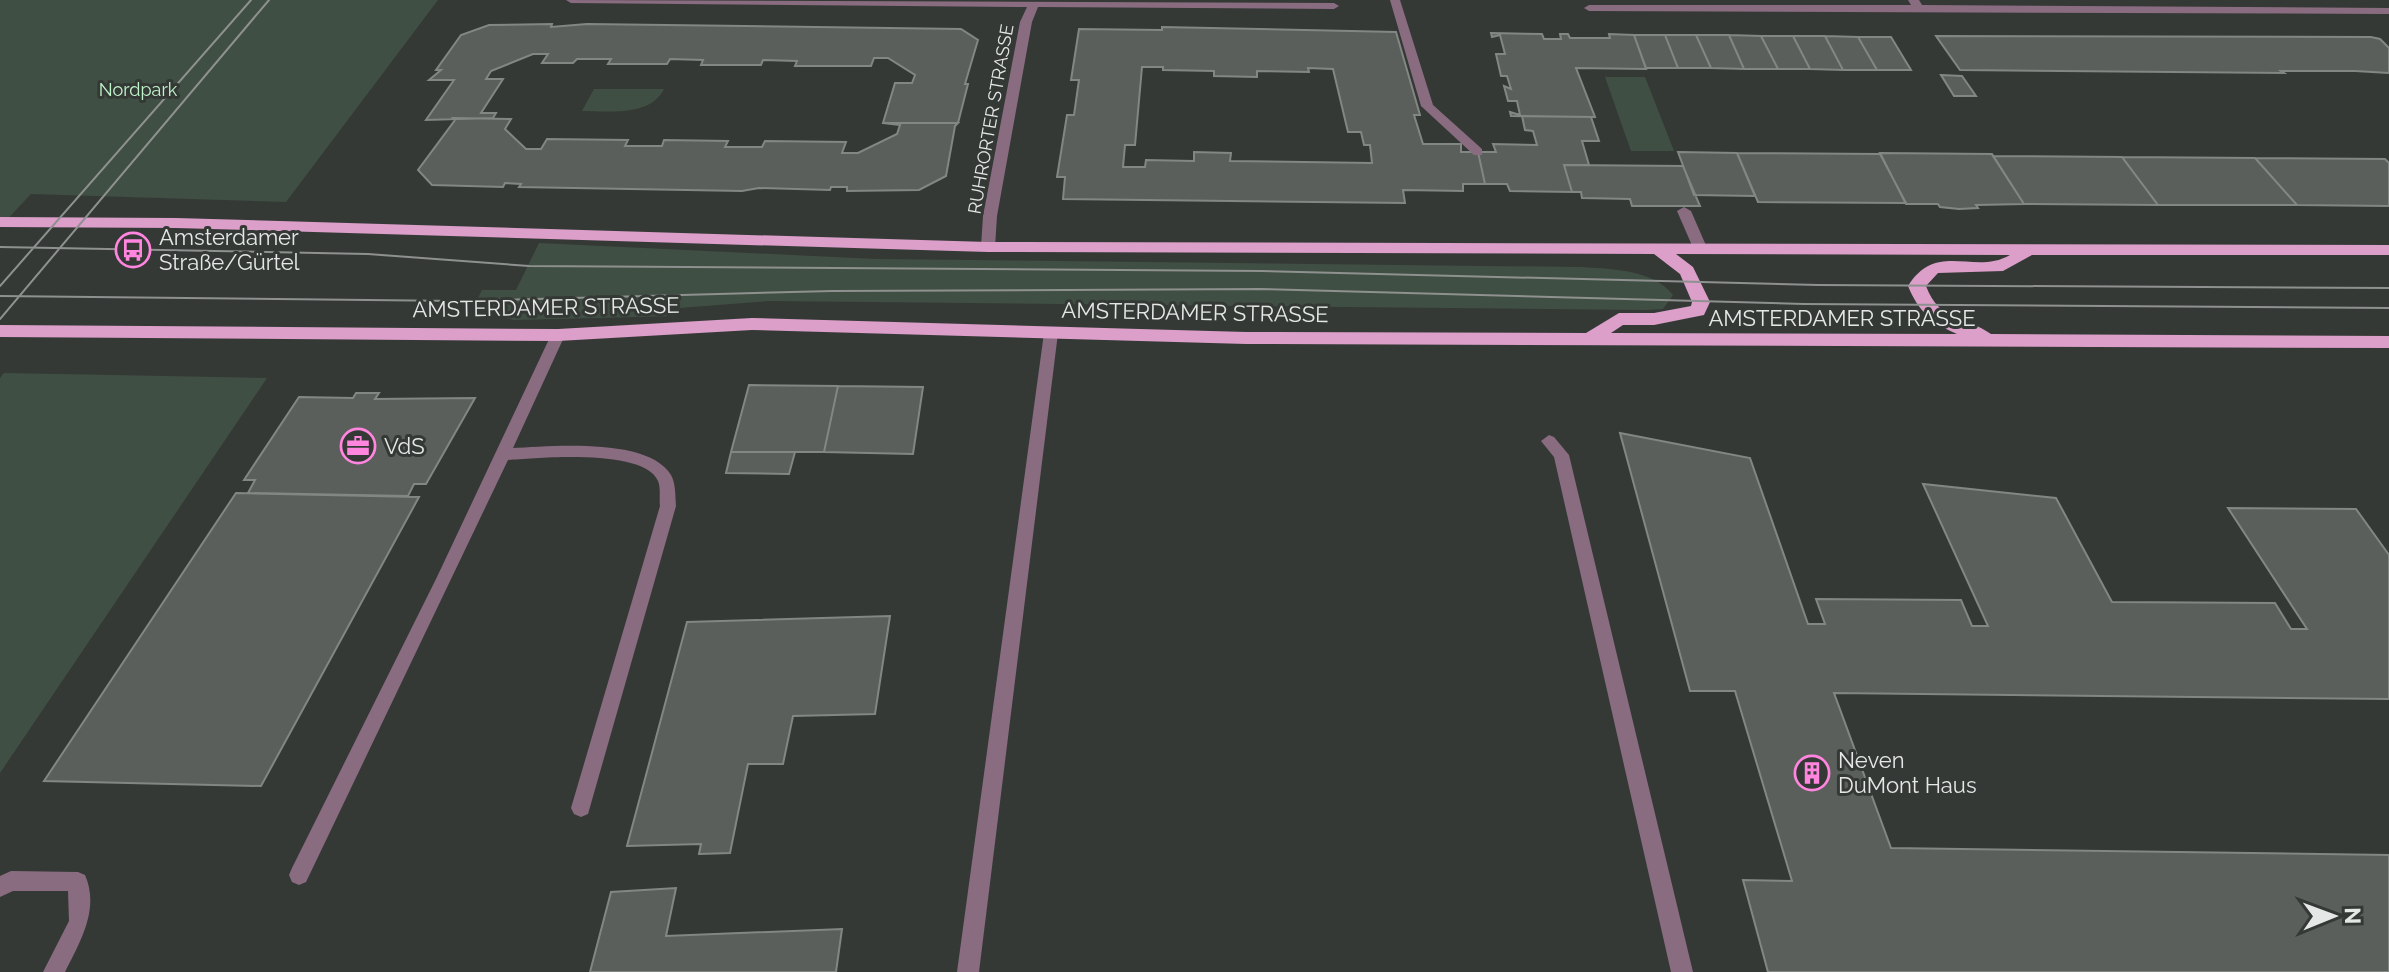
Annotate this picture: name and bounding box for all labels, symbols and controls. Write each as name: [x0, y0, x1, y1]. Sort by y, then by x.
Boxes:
street label: RUHRORTER STRASSE: [963, 22, 1018, 215]
park label: Nordpark: [99, 79, 178, 100]
place label: Amsterdamer Straße/Gürtel: [159, 224, 300, 275]
bus stop icon: Amsterdamer Straße/Gürtel: [114, 231, 152, 269]
street label: AMSTERDAMER STRASSE: [412, 292, 680, 322]
street label: AMSTERDAMER STRASSE: [1061, 297, 1329, 327]
street label: AMSTERDAMER STRASSE: [1708, 305, 1976, 331]
office icon: VdS: [339, 427, 377, 465]
place label: VdS: [384, 433, 425, 459]
place label: Neven DuMont Haus: [1838, 747, 1977, 798]
building icon: Neven DuMont Haus: [1793, 754, 1831, 792]
north arrow: [2293, 876, 2373, 956]
text: N: [2340, 907, 2366, 924]

